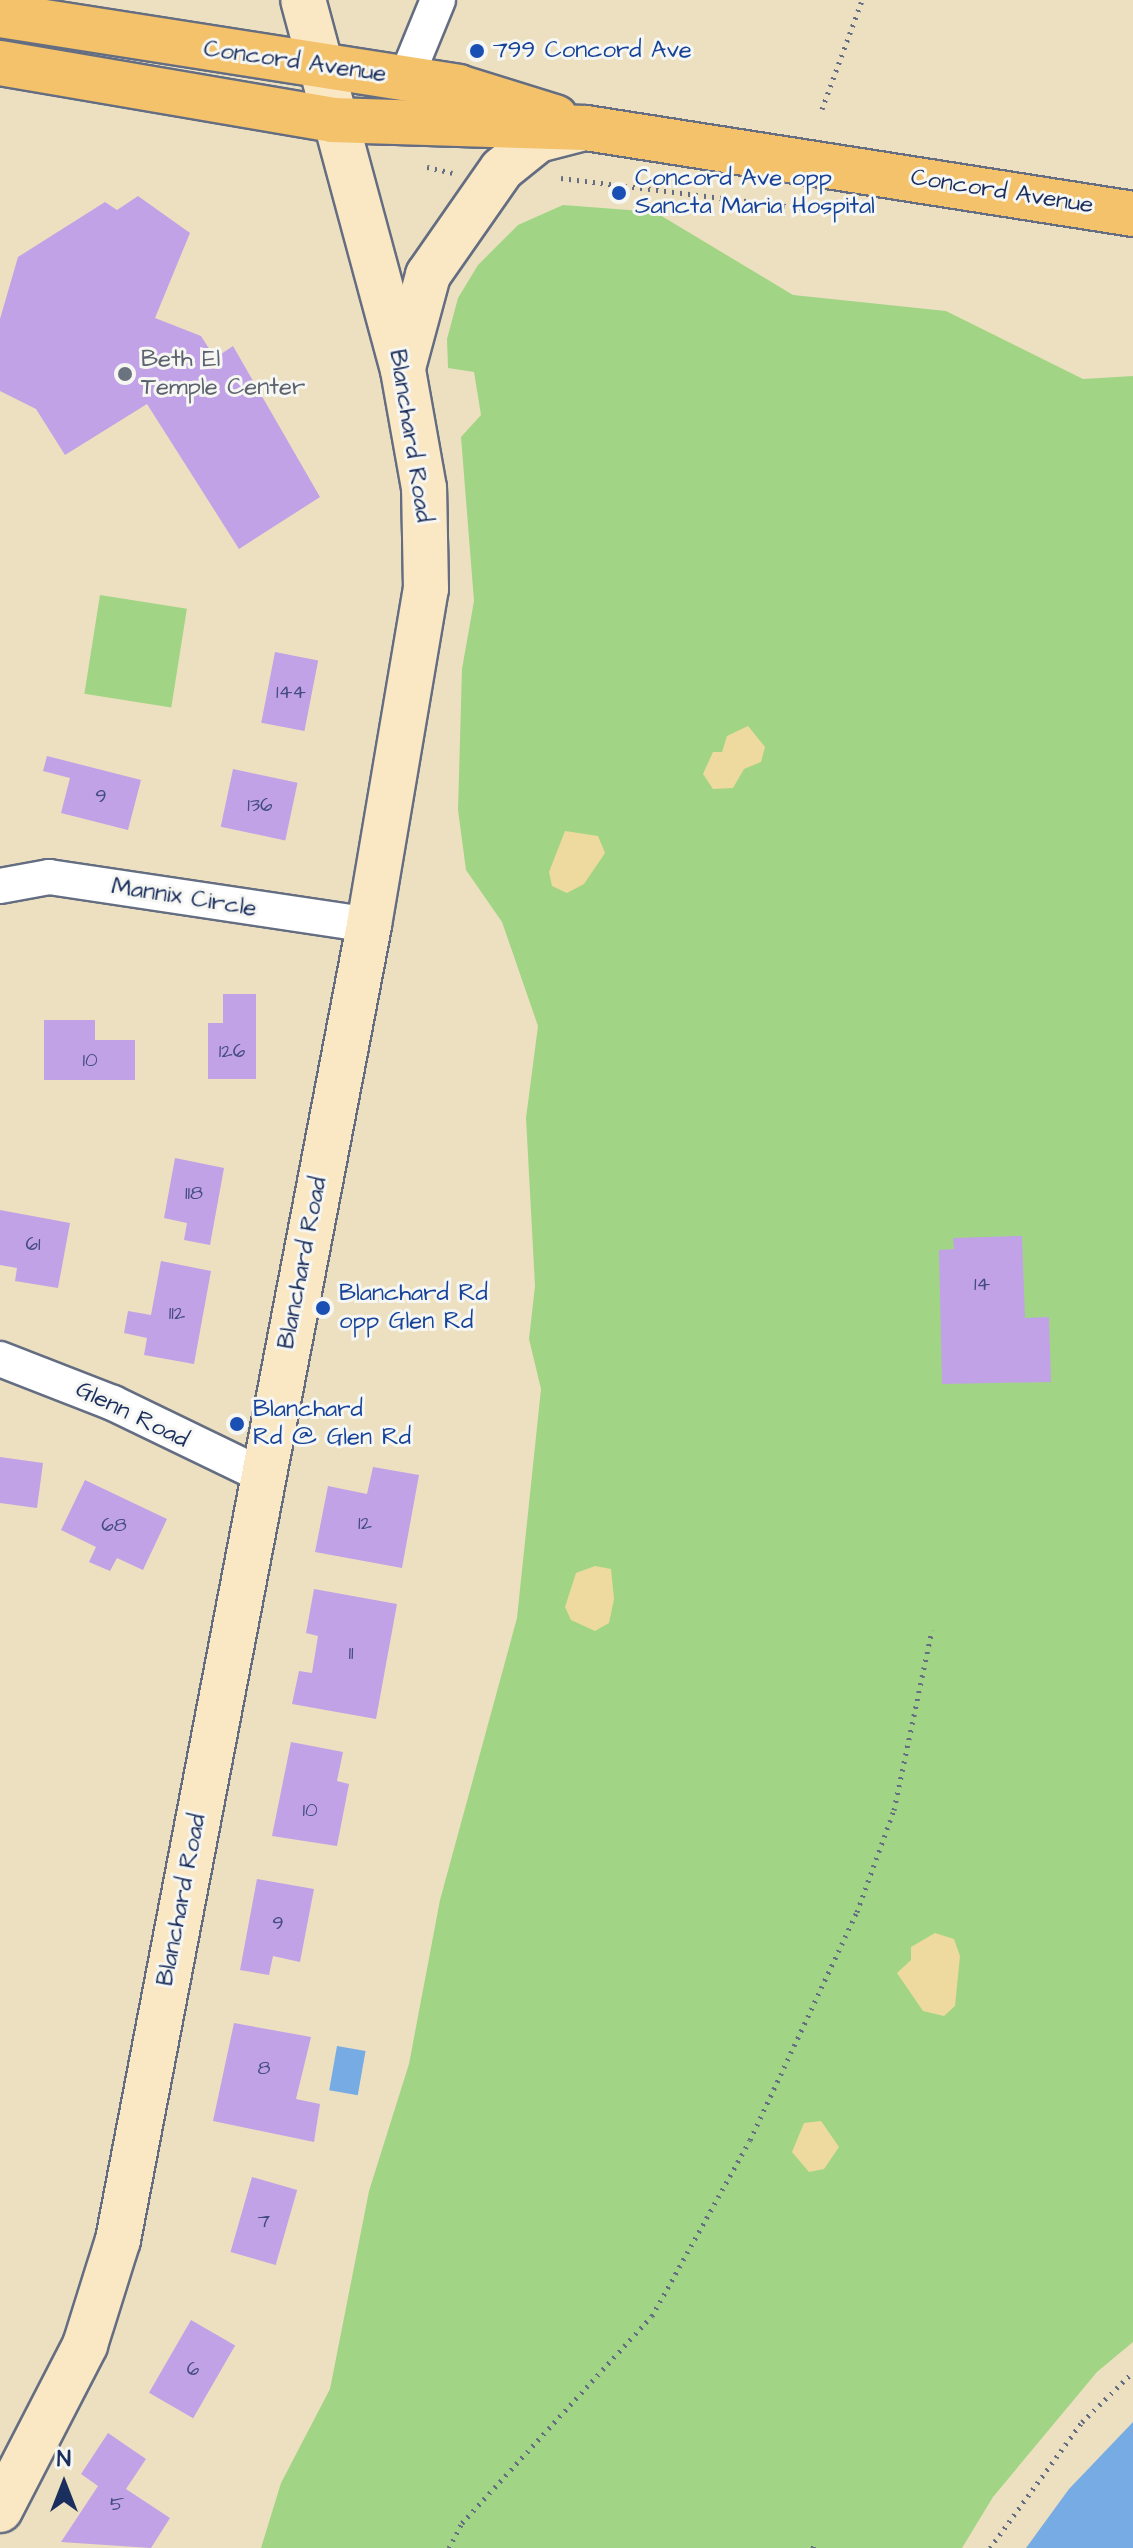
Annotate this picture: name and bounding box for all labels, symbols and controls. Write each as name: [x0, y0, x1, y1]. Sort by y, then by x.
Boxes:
street label: Concord Avenue: [202, 35, 388, 89]
place label: 799 Concord Ave: [493, 37, 692, 65]
marker: 799 Concord Ave: [468, 42, 486, 60]
street label: Concord Avenue: [909, 163, 1095, 221]
place label: Concord Ave opp Sancta Maria Hospital: [635, 165, 875, 221]
marker: Concord Ave opp Sancta Maria Hospital: [610, 184, 628, 202]
place label: Beth El Temple Center: [141, 346, 305, 402]
street label: Blanchard Road: [382, 348, 438, 524]
marker: Beth El Temple Center: [116, 365, 134, 383]
house number: 144: [276, 680, 306, 704]
house number: 9: [95, 784, 107, 808]
house number: 136: [247, 793, 273, 817]
street label: Mannix Circle: [109, 872, 259, 924]
house number: 126: [219, 1039, 245, 1063]
house number: 10: [82, 1048, 98, 1072]
street label: Blanchard Road: [272, 1175, 334, 1351]
house number: 118: [185, 1181, 203, 1205]
house number: 61: [25, 1232, 41, 1256]
house number: 14: [974, 1272, 990, 1296]
place label: Blanchard Rd opp Glen Rd: [339, 1280, 488, 1336]
marker: Blanchard Rd opp Glen Rd: [314, 1299, 332, 1317]
house number: 112: [169, 1301, 185, 1325]
street label: Glenn Road: [71, 1375, 193, 1455]
place label: Blanchard Rd @ Glen Rd: [253, 1396, 411, 1452]
marker: Blanchard Rd @ Glen Rd: [228, 1415, 246, 1433]
house number: 12: [358, 1511, 372, 1535]
house number: 68: [101, 1513, 127, 1537]
house number: 11: [348, 1641, 354, 1665]
house number: 10: [302, 1798, 318, 1822]
street label: Blanchard Road: [151, 1812, 213, 1988]
house number: 9: [272, 1911, 284, 1935]
house number: 8: [258, 2056, 270, 2080]
house number: 7: [258, 2209, 270, 2233]
house number: 6: [187, 2357, 199, 2381]
north arrow: [24, 2444, 104, 2524]
text: N: [57, 2444, 71, 2475]
house number: 5: [110, 2492, 124, 2516]

